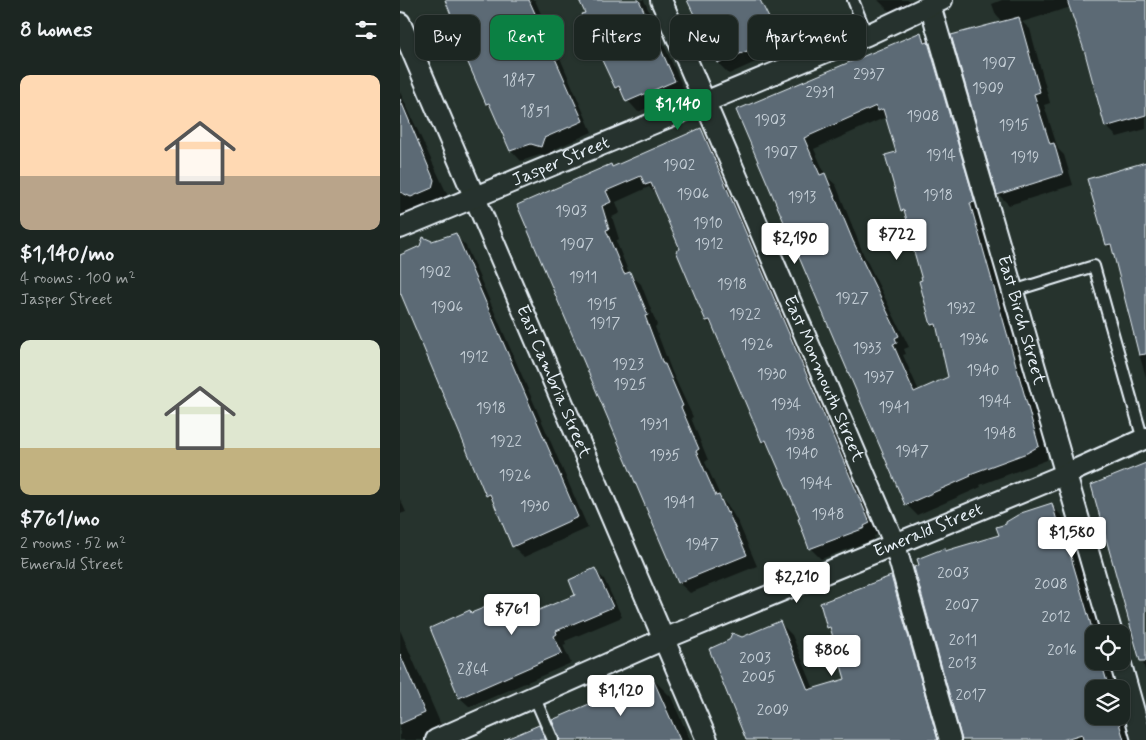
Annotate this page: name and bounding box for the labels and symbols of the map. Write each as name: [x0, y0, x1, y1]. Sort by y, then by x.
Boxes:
house number: 1907: [982, 54, 1016, 74]
house number: 2937: [853, 65, 885, 85]
house number: 1847: [503, 71, 535, 91]
house number: 1909: [972, 79, 1004, 99]
house number: 2931: [805, 83, 835, 103]
pin: $1,140: [637, 88, 719, 131]
house number: 1851: [520, 102, 550, 122]
house number: 1908: [906, 107, 940, 127]
house number: 1903: [754, 111, 786, 131]
house number: 1915: [999, 116, 1029, 136]
street label: Jasper Street: [508, 130, 614, 192]
house number: 1907: [764, 143, 798, 163]
house number: 1914: [926, 146, 956, 166]
house number: 1919: [1011, 148, 1039, 168]
house number: 1902: [663, 156, 695, 176]
house number: 1906: [677, 185, 709, 205]
house number: 1918: [923, 186, 953, 206]
house number: 1913: [788, 188, 816, 208]
house number: 1903: [555, 202, 587, 222]
house number: 1910: [693, 214, 723, 234]
pin: $722: [867, 218, 927, 261]
pin: $2,190: [754, 222, 836, 265]
house number: 1907: [560, 235, 594, 255]
house number: 1912: [695, 235, 723, 255]
street label: East Birch Street: [991, 253, 1051, 388]
house number: 1902: [419, 263, 451, 283]
house number: 1911: [569, 268, 597, 288]
house number: 1918: [717, 275, 747, 295]
house number: 1927: [835, 289, 869, 309]
street label: East Monmouth Street: [777, 292, 870, 466]
house number: 1915: [587, 295, 617, 315]
house number: 1906: [431, 298, 463, 318]
house number: 1932: [946, 299, 976, 319]
street label: East Cambria Street: [510, 301, 597, 462]
house number: 1922: [729, 305, 761, 325]
house number: 1917: [590, 314, 620, 334]
house number: 1936: [959, 330, 989, 350]
house number: 1926: [741, 335, 773, 355]
house number: 1933: [853, 339, 881, 359]
house number: 1912: [460, 348, 488, 368]
house number: 1923: [612, 355, 644, 375]
house number: 1940: [967, 361, 999, 381]
house number: 1930: [757, 365, 787, 385]
house number: 1937: [864, 368, 894, 388]
house number: 1925: [613, 375, 647, 395]
house number: 1944: [978, 392, 1012, 412]
house number: 1934: [771, 395, 802, 415]
house number: 1941: [878, 398, 910, 418]
house number: 1918: [476, 399, 506, 419]
house number: 1931: [640, 415, 668, 435]
house number: 1948: [984, 424, 1016, 444]
house number: 1938: [785, 425, 815, 445]
house number: 1922: [490, 432, 522, 452]
house number: 1947: [895, 442, 929, 462]
house number: 1940: [786, 444, 818, 464]
house number: 1935: [650, 446, 680, 466]
house number: 1926: [499, 466, 531, 486]
house number: 1944: [799, 474, 833, 494]
house number: 1941: [663, 493, 695, 513]
house number: 1930: [520, 497, 550, 517]
street label: Emerald Street: [870, 497, 987, 564]
house number: 1948: [812, 505, 844, 525]
pin: $1,580: [1031, 516, 1113, 559]
house number: 1947: [685, 535, 719, 555]
pin: $2,210: [756, 562, 838, 604]
house number: 2003: [937, 564, 969, 584]
house number: 2008: [1034, 575, 1068, 595]
pin: $761: [482, 594, 542, 636]
house number: 2007: [945, 596, 979, 616]
house number: 2012: [1041, 608, 1071, 628]
house number: 2011: [949, 631, 977, 651]
pin: $806: [802, 634, 862, 677]
house number: 2016: [1047, 641, 1077, 661]
house number: 2003: [739, 649, 771, 669]
house number: 2013: [948, 654, 976, 674]
house number: 2864: [457, 660, 489, 680]
house number: 2005: [742, 668, 776, 688]
pin: $1,120: [580, 674, 662, 717]
house number: 2017: [956, 686, 986, 706]
house number: 2009: [757, 701, 789, 721]

